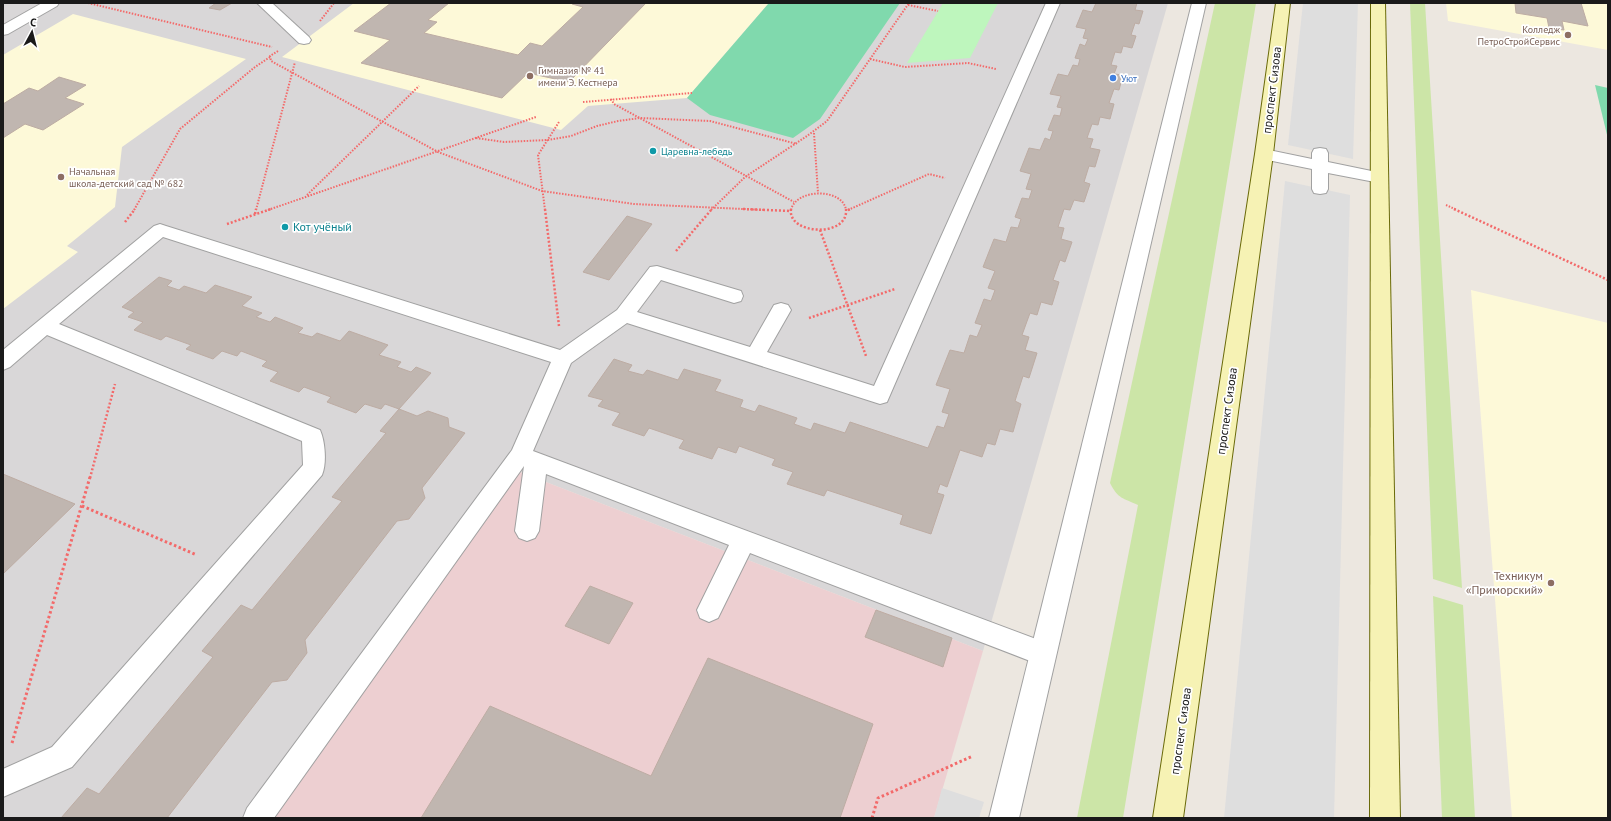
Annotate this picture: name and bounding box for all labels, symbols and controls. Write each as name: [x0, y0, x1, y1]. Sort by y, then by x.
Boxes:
north arrow: [12, 12, 52, 52]
text: С: [29, 15, 37, 29]
place label: Колледж ПетроСтройСервис: [1477, 23, 1560, 48]
marker: Колледж ПетроСтройСервис: [1563, 30, 1573, 40]
street label: проспект Сизова: [1259, 45, 1284, 134]
place label: Гимназия № 41 имени Э. Кестнера: [538, 64, 618, 89]
marker: Гимназия № 41 имени Э. Кестнера: [525, 71, 535, 81]
place label: Уют: [1121, 72, 1137, 85]
marker: Уют: [1108, 73, 1118, 83]
place label: Царевна-лебедь: [661, 145, 733, 158]
marker: Царевна-лебедь: [648, 146, 658, 156]
place label: Начальная школа-детский сад № 682: [69, 165, 184, 190]
marker: Начальная школа-детский сад № 682: [56, 172, 66, 182]
place label: Кот учёный: [293, 219, 352, 234]
marker: Кот учёный: [280, 222, 290, 232]
street label: проспект Сизова: [1213, 366, 1240, 455]
place label: Техникум «Приморский»: [1466, 568, 1543, 597]
marker: Техникум «Приморский»: [1546, 578, 1556, 588]
street label: проспект Сизова: [1167, 686, 1194, 775]

